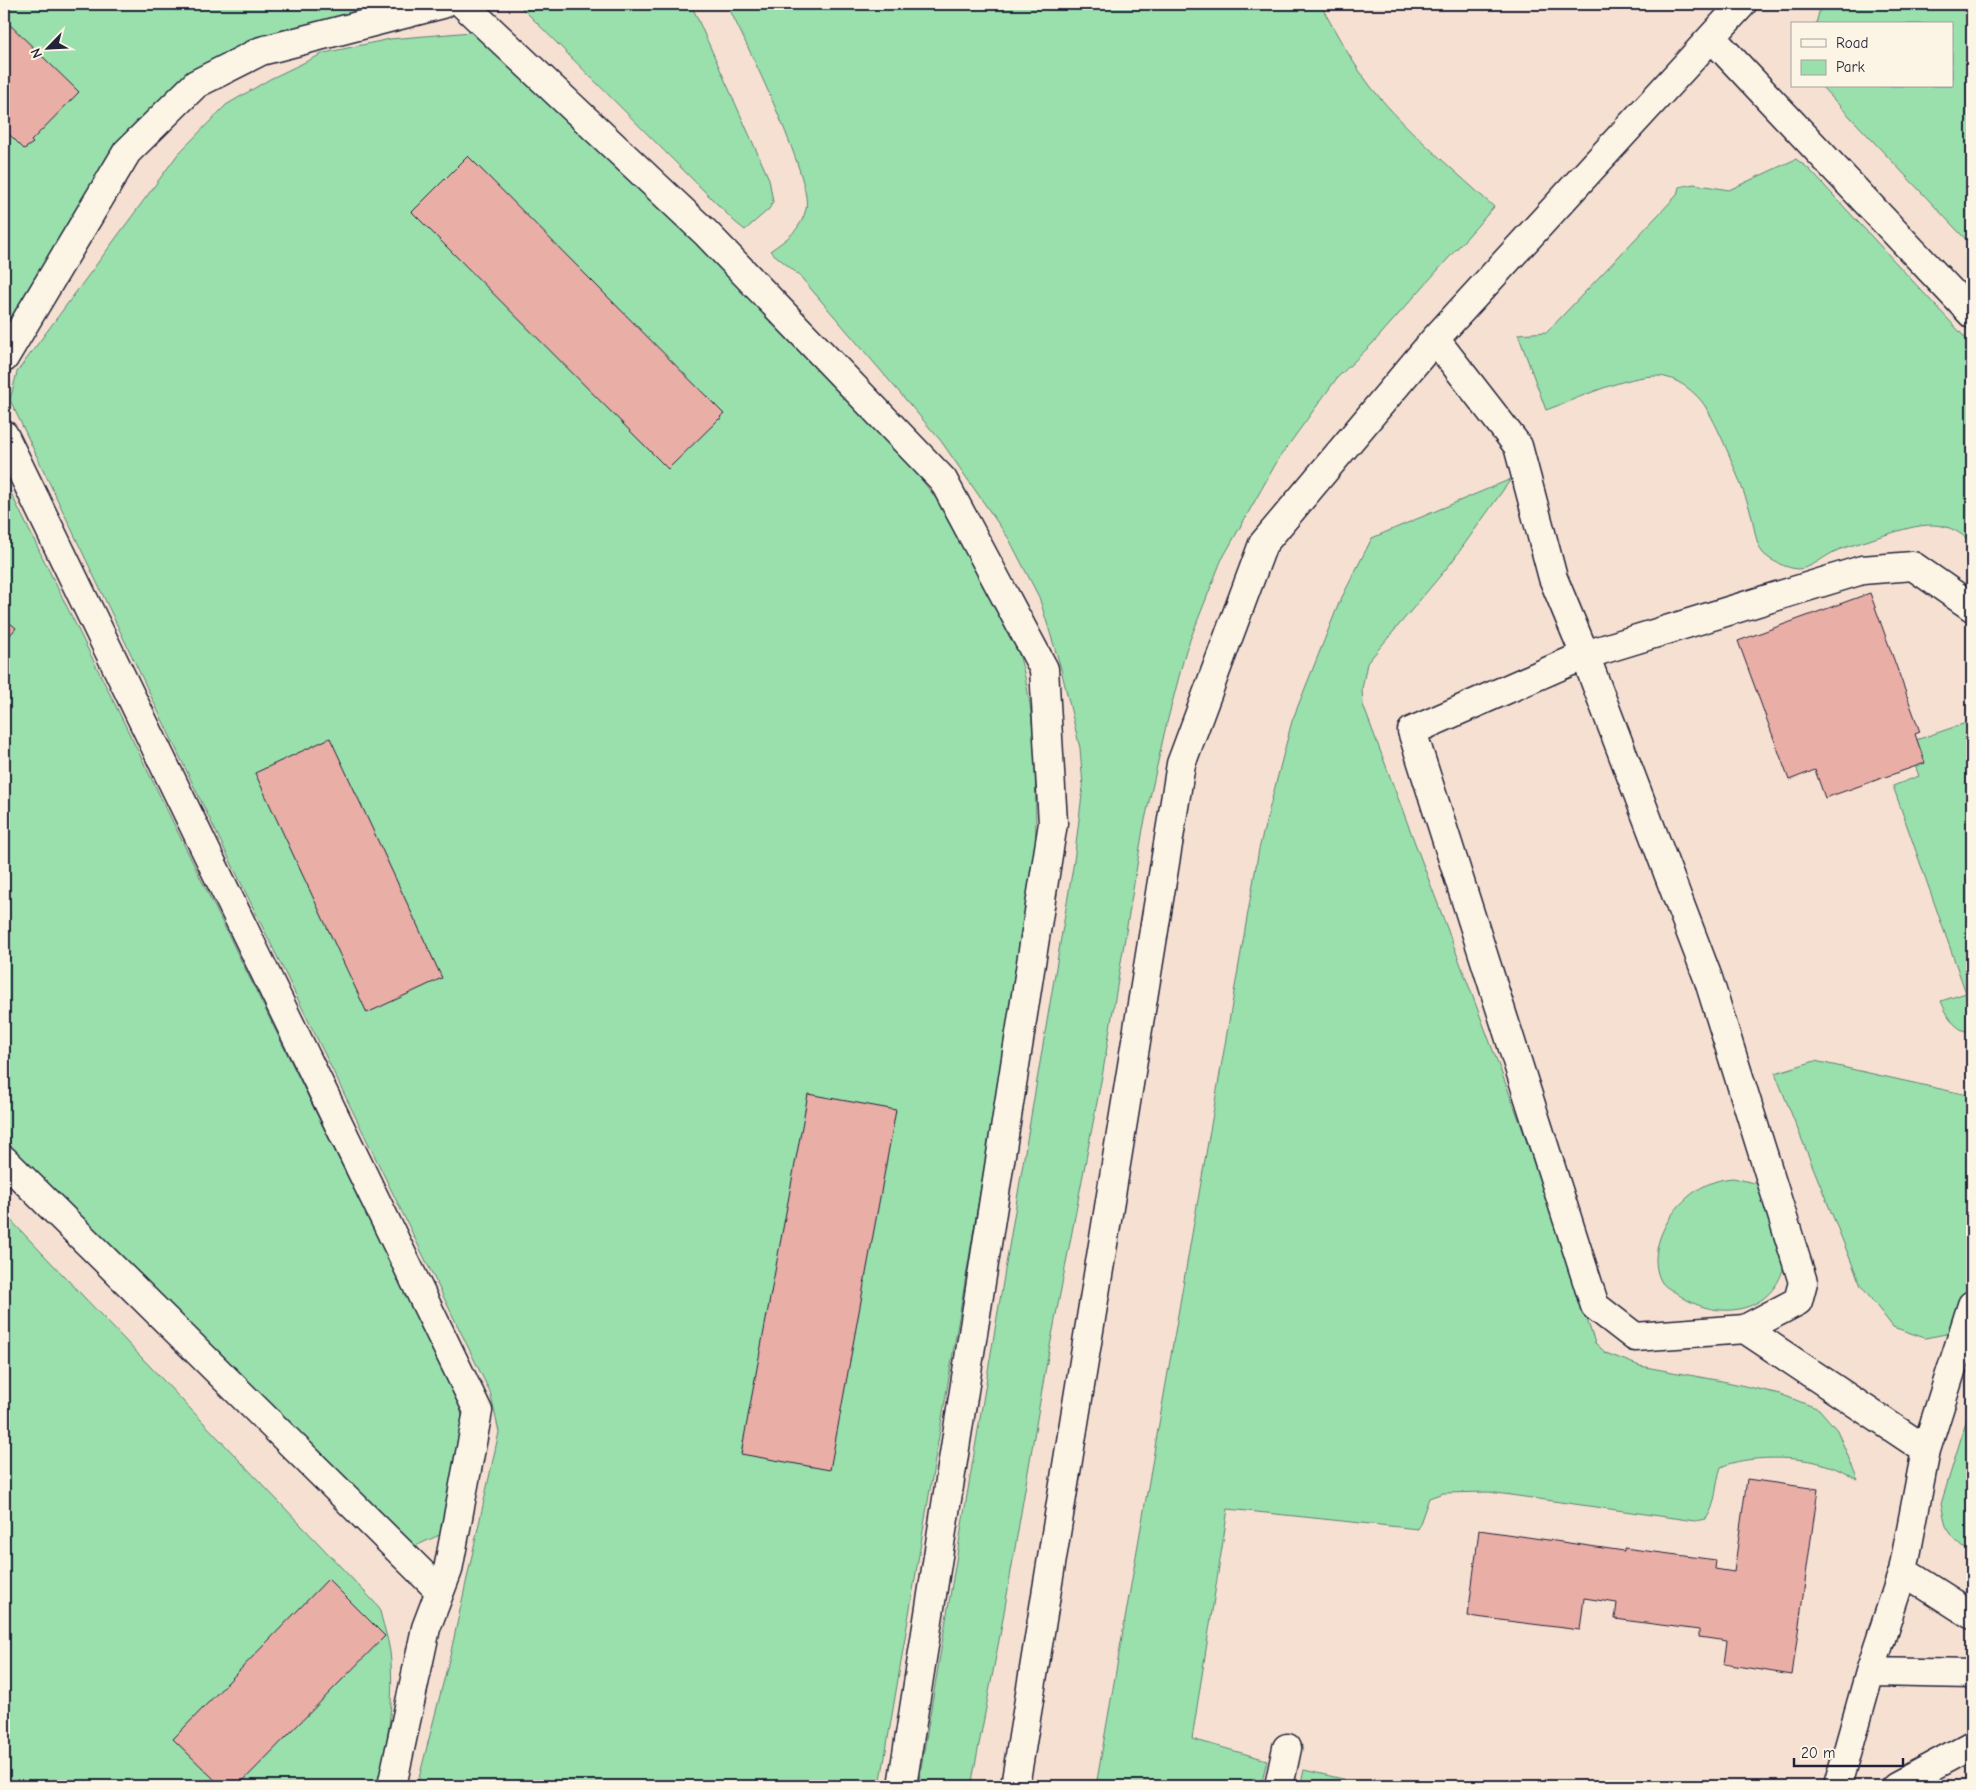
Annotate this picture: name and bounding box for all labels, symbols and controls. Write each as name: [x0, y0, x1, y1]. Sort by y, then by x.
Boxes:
north arrow: [22, 22, 72, 72]
legend: [1791, 22, 1954, 88]
text: Road: [1836, 34, 1868, 52]
text: N: [27, 45, 46, 61]
text: Park: [1836, 58, 1865, 76]
scale bar: [1794, 1735, 1902, 1767]
text: 20 m: [1801, 1744, 1835, 1762]

